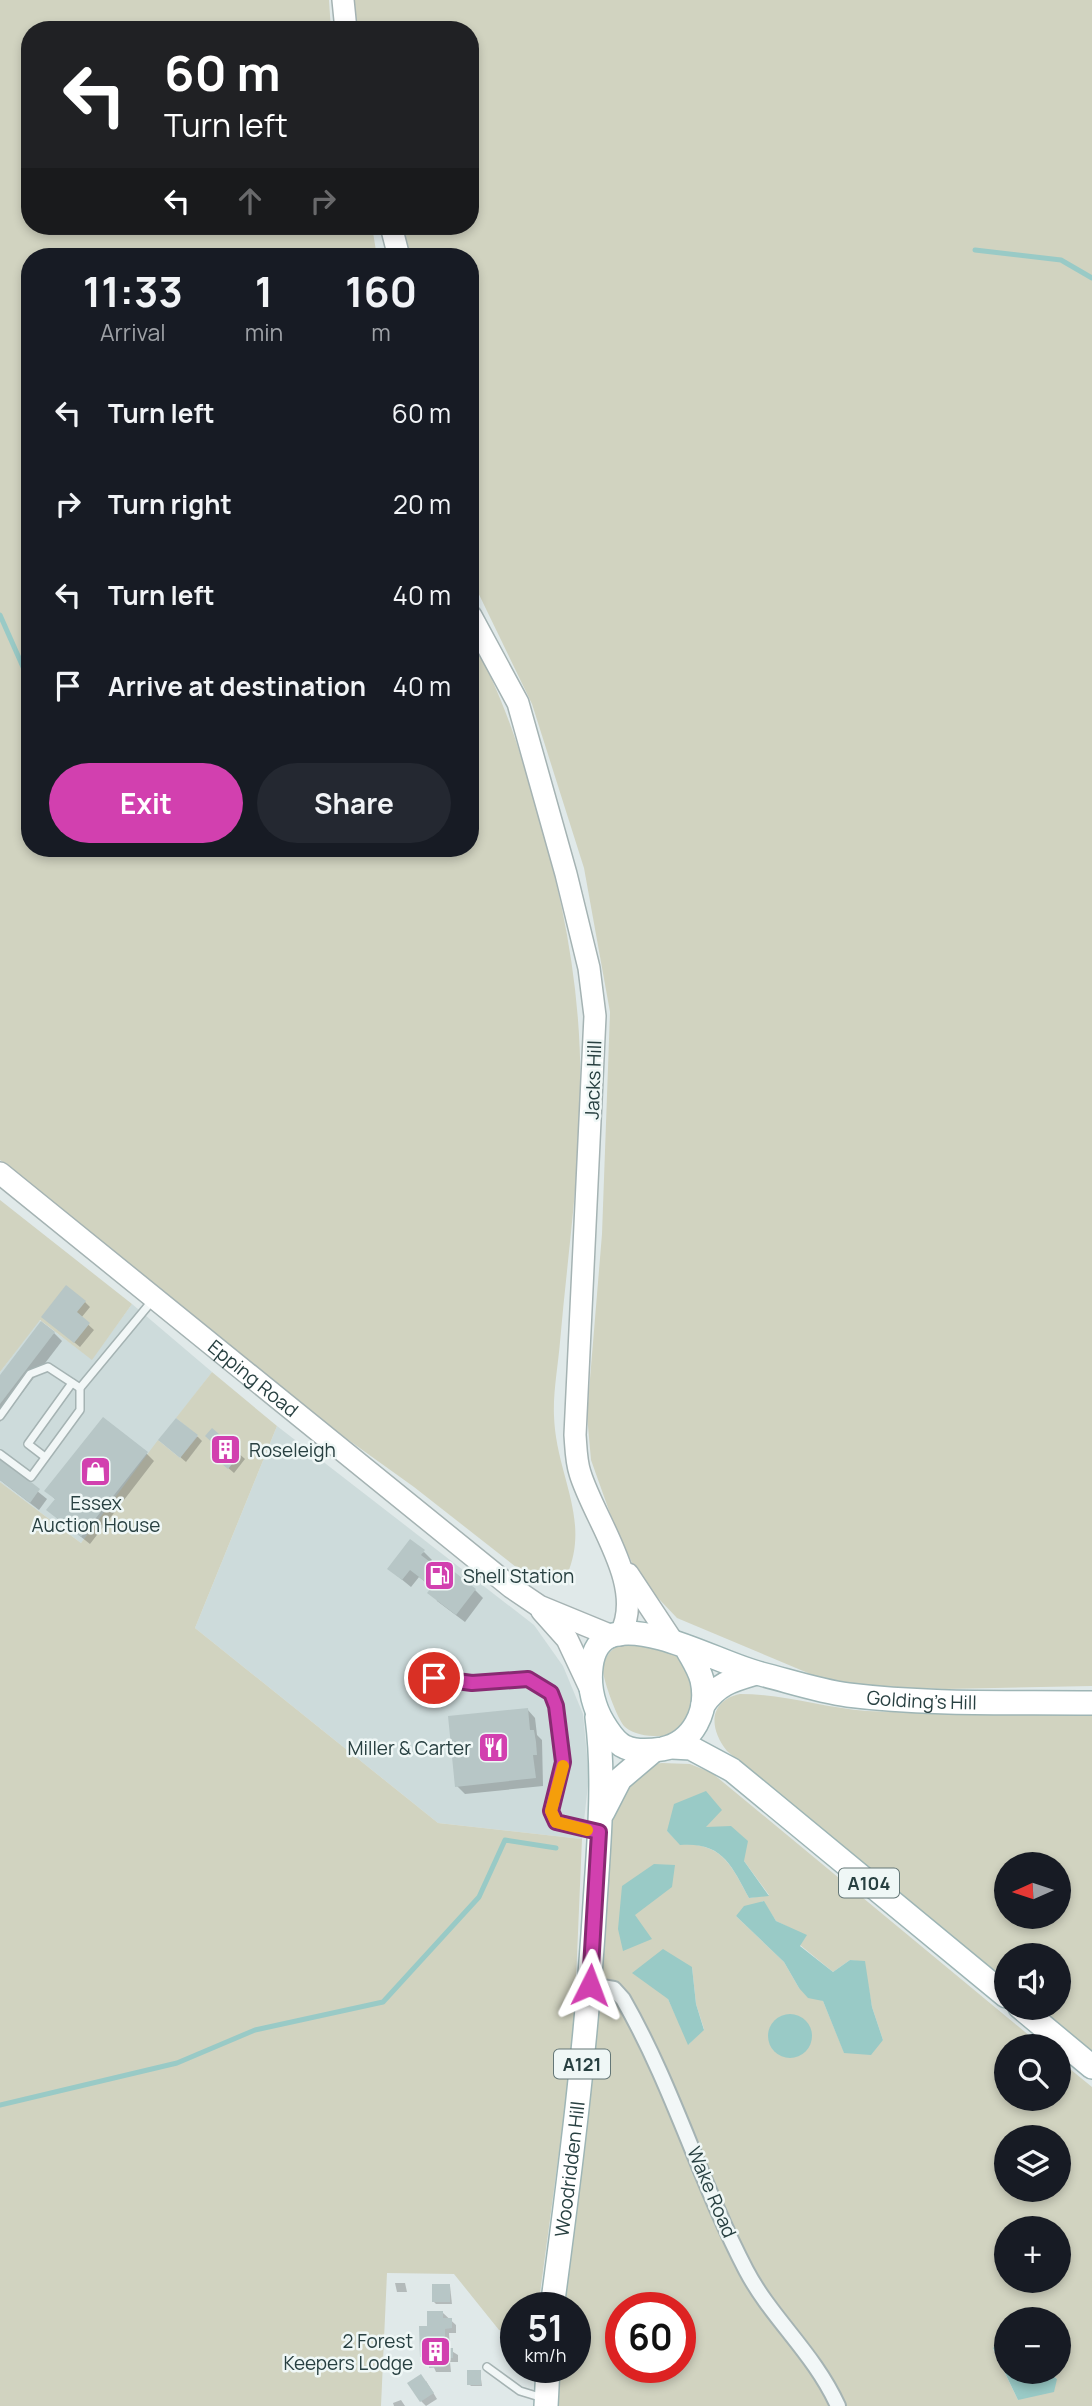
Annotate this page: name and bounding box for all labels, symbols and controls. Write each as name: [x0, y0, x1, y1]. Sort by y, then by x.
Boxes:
text: 60 m: [164, 39, 281, 106]
icon: left: [49, 49, 140, 140]
text: Turn left: [164, 103, 288, 147]
icon: left: [158, 182, 196, 220]
icon: ahead: [231, 182, 269, 220]
icon: right: [304, 182, 342, 220]
text: 11:33: [83, 262, 183, 320]
text: 1: [255, 262, 273, 320]
text: 160: [345, 262, 417, 320]
text: Arrival: [100, 316, 166, 348]
text: min: [245, 316, 283, 348]
text: m: [371, 316, 391, 348]
icon: left: [49, 394, 87, 432]
text: Turn left: [108, 395, 215, 431]
text: 60 m: [392, 395, 451, 431]
icon: right: [49, 485, 87, 523]
text: Turn right: [108, 486, 232, 522]
text: 20 m: [393, 486, 451, 522]
icon: left: [49, 576, 87, 614]
text: Turn left: [108, 577, 215, 613]
text: 40 m: [393, 577, 451, 613]
icon: arrive: [49, 667, 87, 705]
text: Arrive at destination: [108, 668, 366, 704]
text: 40 m: [393, 668, 451, 704]
button: Exit: [49, 763, 243, 843]
button: Share: [257, 763, 451, 843]
street label: Jacks Hill: [579, 1040, 607, 1120]
street label: Epping Road: [203, 1334, 304, 1423]
building icon: Roseleigh: [209, 1433, 243, 1467]
place label: Roseleigh: [249, 1437, 336, 1463]
shop icon: Essex Auction House: [79, 1455, 113, 1489]
place label: Essex Auction House: [32, 1490, 160, 1538]
fuel station icon: Shell Station: [423, 1559, 457, 1593]
place label: Shell Station: [463, 1563, 574, 1589]
pin: [404, 1648, 464, 1708]
icon: arrive: [415, 1659, 453, 1697]
street label: Golding's Hill: [866, 1684, 977, 1715]
restaurant icon: Miller & Carter: [477, 1731, 511, 1765]
place label: Miller & Carter: [348, 1735, 471, 1761]
north arrow: [994, 1852, 1071, 1928]
map controls: [994, 1852, 1071, 2384]
road number: A104: [839, 1868, 899, 1898]
button: sound: [994, 1943, 1071, 2020]
position arrow: [553, 1948, 627, 2022]
button: search: [994, 2034, 1071, 2111]
road number: A121: [554, 2050, 610, 2078]
street label: Woodridden Hill: [548, 2100, 591, 2238]
button: layers: [994, 2125, 1071, 2202]
street label: Wake Road: [681, 2142, 743, 2242]
button: +: [994, 2216, 1071, 2293]
speed limit sign: 60: [605, 2292, 696, 2383]
text: 51: [528, 2304, 563, 2352]
button: −: [994, 2307, 1071, 2384]
place label: 2 Forest Keepers Lodge: [283, 2328, 413, 2376]
building icon: 2 Forest Keepers Lodge: [419, 2335, 453, 2369]
text: km/h: [525, 2343, 566, 2367]

